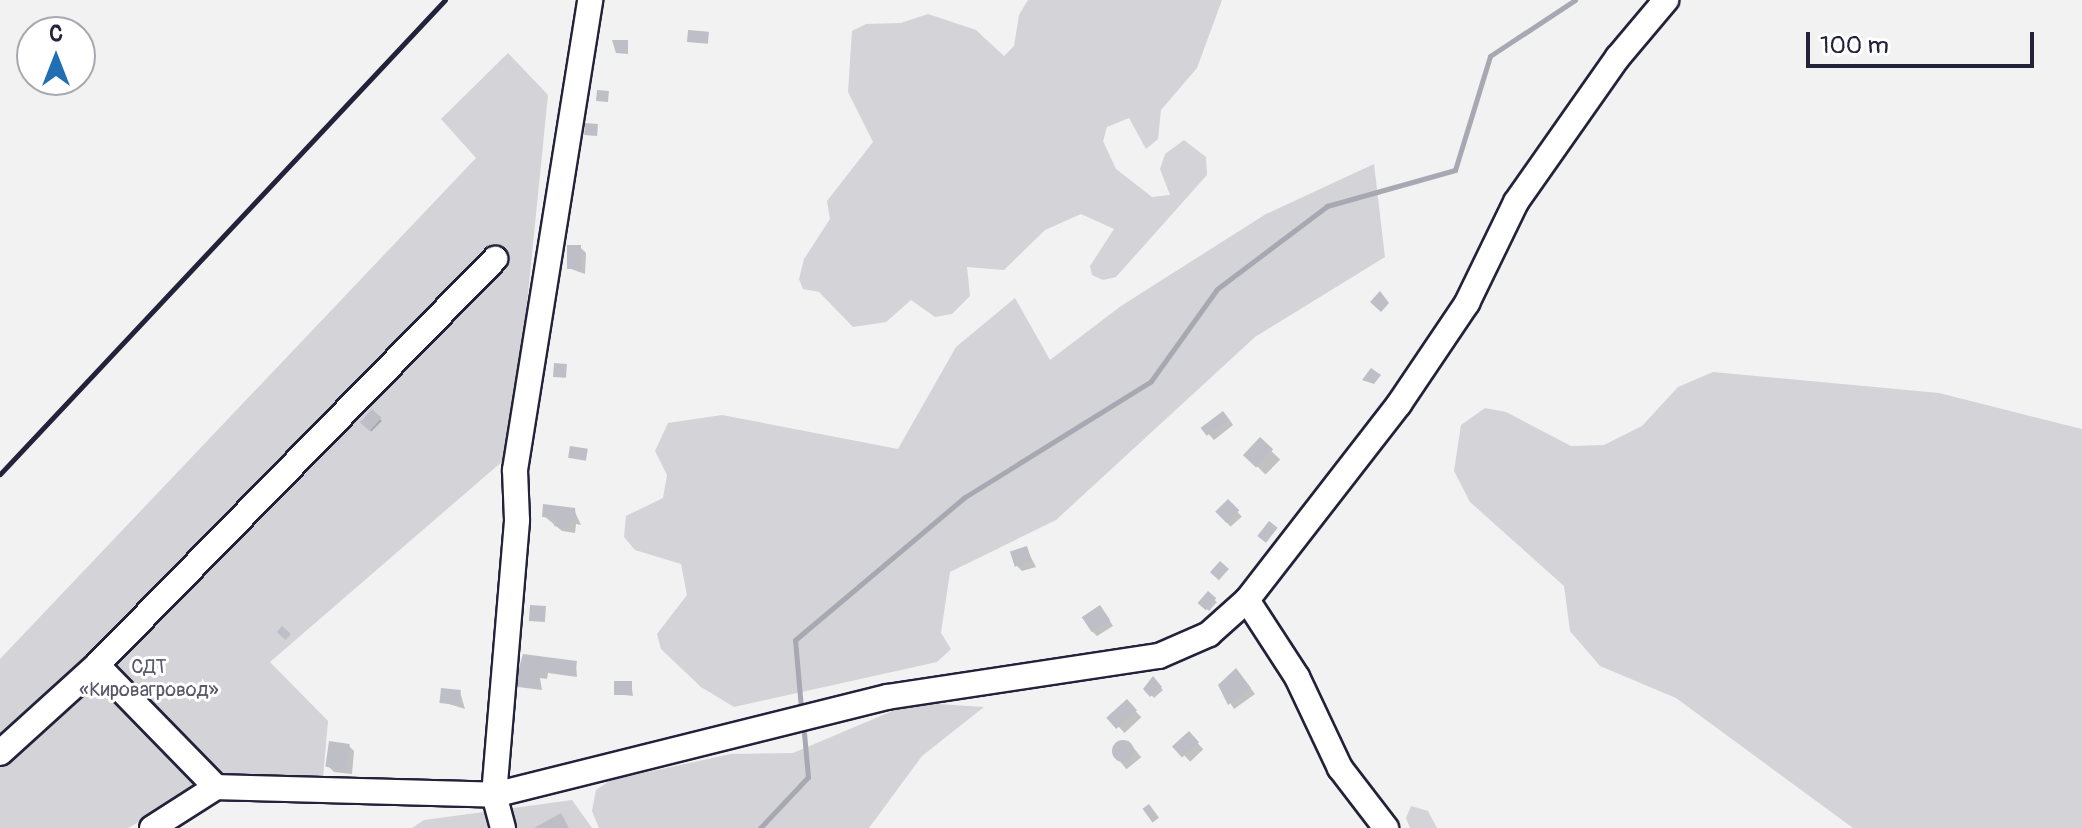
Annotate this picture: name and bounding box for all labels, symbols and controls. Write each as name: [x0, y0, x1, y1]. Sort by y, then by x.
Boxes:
north arrow: [16, 16, 96, 96]
scale bar: [1810, 16, 2038, 66]
text: С: [49, 20, 63, 48]
text: 100 m: [1820, 31, 1889, 60]
park label: СДТ «Кировагровод»: [79, 654, 219, 701]

